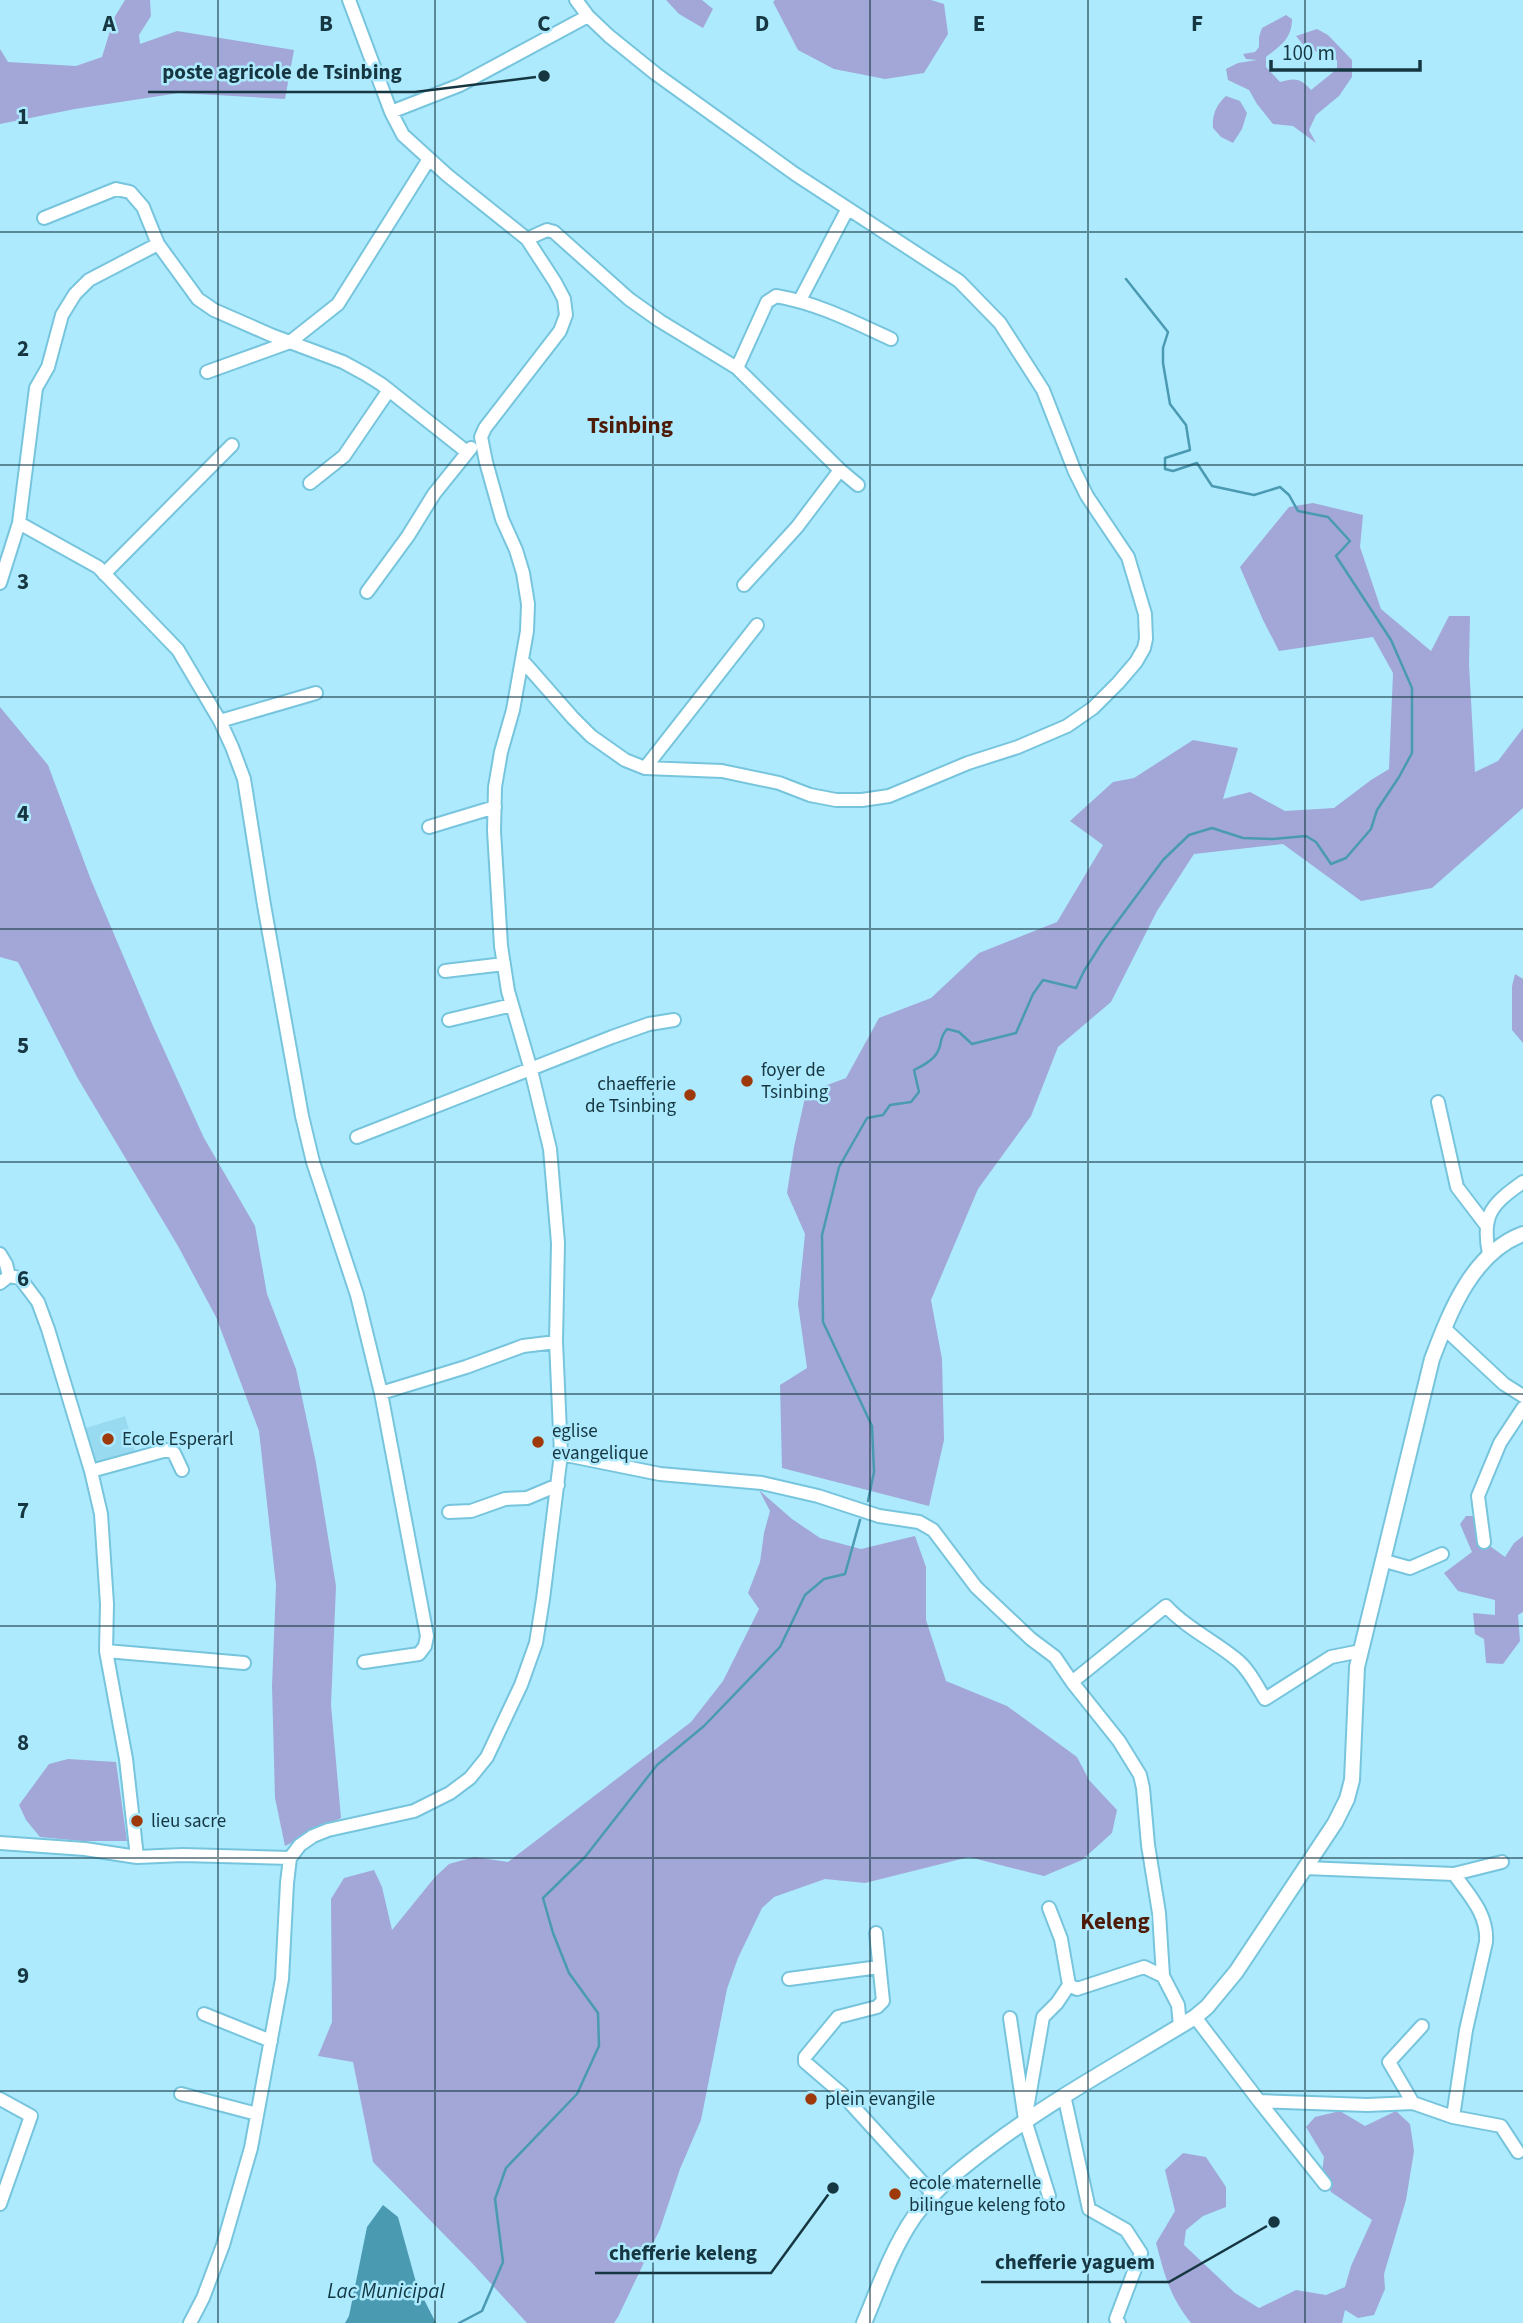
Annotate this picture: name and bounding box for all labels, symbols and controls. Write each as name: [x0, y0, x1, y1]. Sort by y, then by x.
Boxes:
text: A: [101, 7, 116, 40]
text: B: [319, 7, 333, 40]
text: C: [537, 7, 551, 40]
text: D: [755, 7, 769, 40]
text: E: [973, 7, 985, 40]
text: F: [1191, 7, 1203, 40]
scale bar: [1271, 28, 1420, 72]
text: 100 m: [1282, 38, 1335, 68]
callout: poste agricole de Tsinbing: [148, 50, 415, 92]
text: poste agricole de Tsinbing: [162, 57, 402, 87]
text: 1: [17, 100, 29, 133]
text: 2: [17, 332, 29, 365]
district label: Tsinbing: [587, 409, 673, 442]
text: 3: [17, 565, 29, 598]
text: 4: [17, 797, 29, 830]
text: 5: [17, 1029, 29, 1062]
place label: foyer de Tsinbing: [761, 1057, 829, 1106]
place label: chaefferie de Tsinbing: [585, 1071, 676, 1120]
marker: foyer de Tsinbing: [739, 1073, 755, 1089]
marker: chaefferie de Tsinbing: [682, 1087, 698, 1103]
text: 6: [17, 1262, 29, 1295]
place label: eglise evangelique: [552, 1418, 649, 1467]
place label: Ecole Esperarl: [122, 1426, 234, 1453]
marker: Ecole Esperarl: [100, 1431, 116, 1447]
marker: eglise evangelique: [530, 1434, 546, 1450]
text: 7: [17, 1494, 29, 1527]
text: 8: [17, 1726, 29, 1759]
place label: lieu sacre: [151, 1808, 226, 1835]
marker: lieu sacre: [129, 1813, 145, 1829]
district label: Keleng: [1080, 1905, 1150, 1938]
text: 9: [17, 1959, 29, 1992]
place label: plein evangile: [825, 2086, 935, 2113]
marker: plein evangile: [803, 2091, 819, 2107]
place label: ecole maternelle bilingue keleng foto: [909, 2170, 1066, 2219]
marker: ecole maternelle bilingue keleng foto: [887, 2186, 903, 2202]
callout: chefferie keleng: [595, 2231, 771, 2273]
text: chefferie keleng: [609, 2238, 757, 2268]
callout: chefferie yaguem: [981, 2240, 1169, 2282]
text: chefferie yaguem: [995, 2247, 1155, 2277]
water label: Lac Municipal: [327, 2276, 446, 2306]

